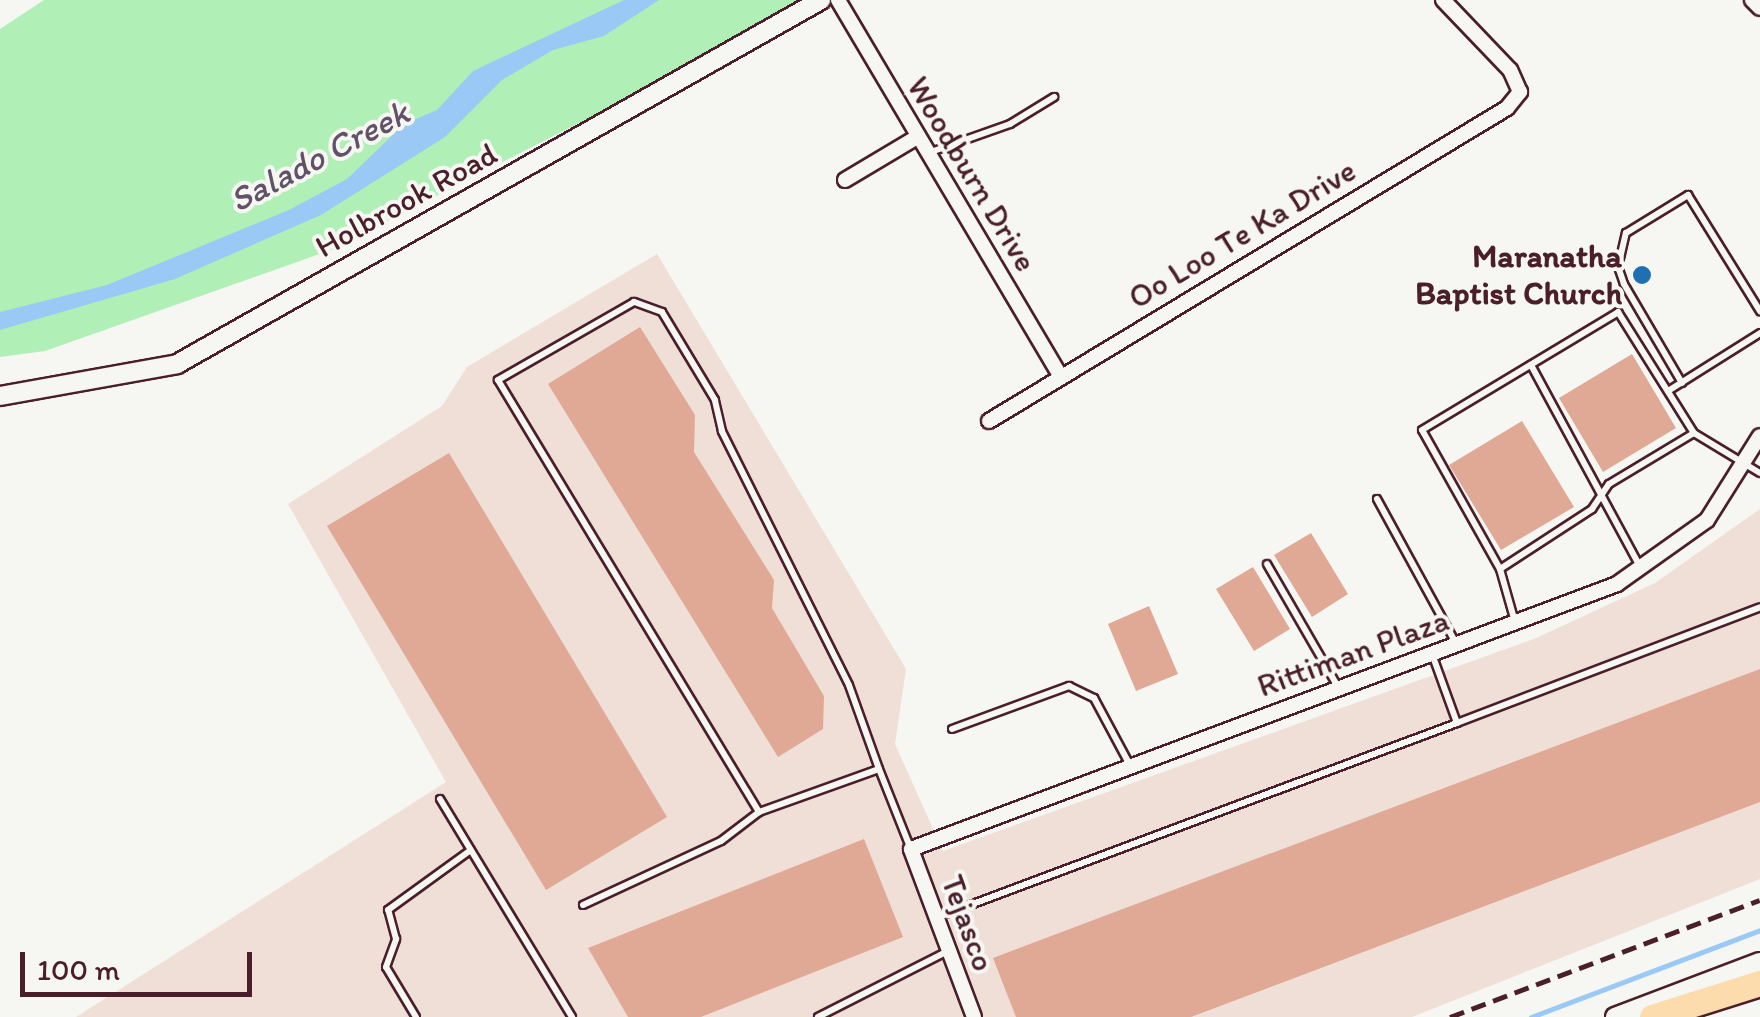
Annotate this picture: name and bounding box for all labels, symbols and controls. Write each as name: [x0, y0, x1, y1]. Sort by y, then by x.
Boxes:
street label: Woodburn Drive: [899, 69, 1045, 279]
water label: Salado Creek: [222, 91, 416, 221]
street label: Holbrook Road: [308, 134, 504, 266]
street label: Oo Loo Te Ka Drive: [1122, 152, 1362, 316]
place label: Maranatha Baptist Church: [1414, 238, 1622, 313]
marker: Maranatha Baptist Church: [1631, 264, 1653, 286]
street label: Rittiman Plaza: [1252, 601, 1454, 705]
street label: Tejasco: [933, 870, 1003, 976]
scale bar: [25, 932, 258, 994]
text: 100 m: [37, 951, 120, 988]

